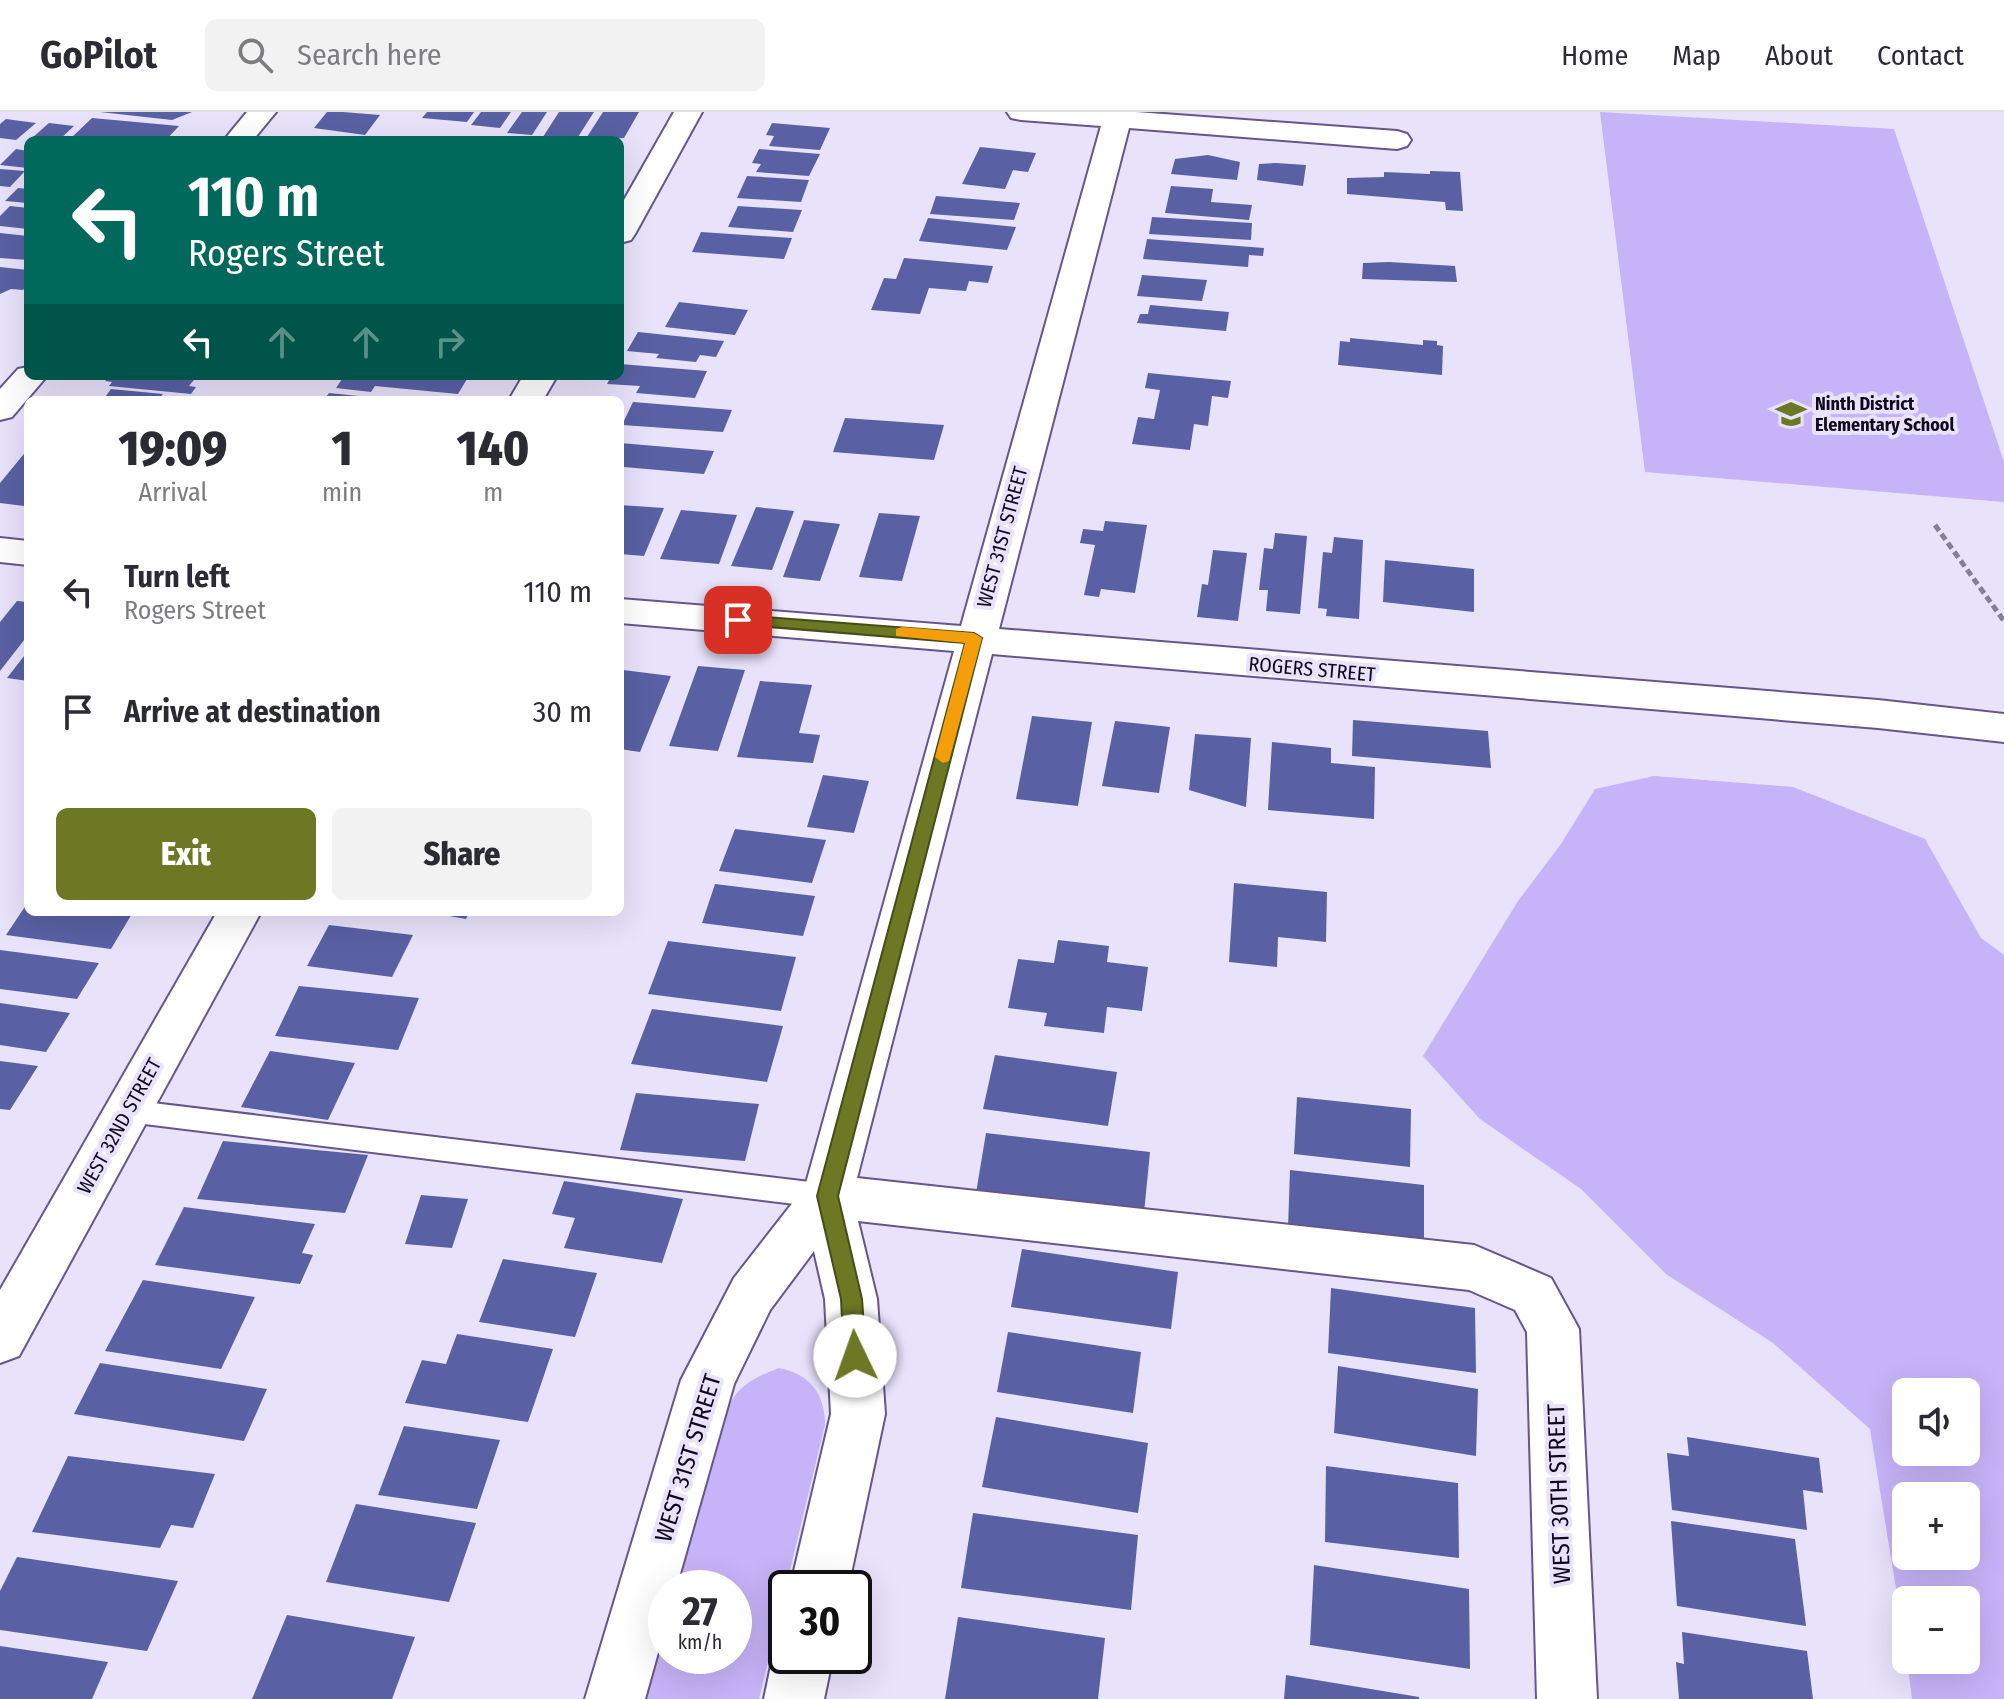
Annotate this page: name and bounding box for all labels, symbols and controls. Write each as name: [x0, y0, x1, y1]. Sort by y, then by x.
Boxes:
search box: [205, 19, 765, 91]
text: GoPilot: [40, 32, 157, 78]
icon: search: [233, 33, 277, 77]
text: Search here: [297, 37, 442, 73]
text: Home: [1561, 39, 1628, 72]
text: Map: [1672, 39, 1721, 72]
text: About: [1765, 39, 1833, 72]
text: Contact: [1877, 39, 1964, 72]
text: 110 m: [188, 164, 319, 231]
icon: left: [56, 168, 160, 272]
text: Rogers Street: [188, 232, 385, 276]
icon: left: [176, 320, 220, 364]
icon: ahead: [260, 320, 304, 364]
icon: ahead: [344, 320, 388, 364]
icon: right: [428, 320, 472, 364]
place label: Ninth District Elementary School: [1815, 393, 1954, 436]
school or university icon: Ninth District Elementary School: [1774, 397, 1808, 431]
text: 19:09: [119, 420, 227, 478]
text: 1: [332, 420, 353, 478]
text: 140: [457, 420, 529, 478]
street label: WEST 31ST STREET: [972, 463, 1033, 610]
text: Arrival: [139, 477, 207, 508]
text: min: [322, 477, 362, 508]
text: m: [483, 477, 503, 508]
text: Turn left: [124, 559, 230, 595]
icon: left: [56, 570, 100, 614]
text: 110 m: [523, 574, 592, 610]
pin: [704, 586, 772, 654]
text: Rogers Street: [124, 595, 266, 626]
icon: arrive: [716, 598, 760, 642]
street label: ROGERS STREET: [1248, 652, 1377, 687]
icon: arrive: [56, 690, 100, 734]
text: Arrive at destination: [124, 694, 381, 730]
text: 30 m: [533, 694, 592, 730]
button: Exit: [56, 808, 316, 900]
button: Share: [332, 808, 592, 900]
street label: WEST 32ND STREET: [72, 1053, 167, 1198]
position arrow: [813, 1314, 897, 1398]
street label: WEST 31ST STREET: [649, 1371, 727, 1545]
map controls: [1892, 1378, 1980, 1674]
button: sound: [1892, 1378, 1980, 1466]
street label: WEST 30TH STREET: [1542, 1403, 1576, 1585]
button: +: [1892, 1482, 1980, 1570]
speed limit sign: 30: [768, 1570, 872, 1674]
button: −: [1892, 1586, 1980, 1674]
text: 27: [682, 1588, 718, 1636]
text: km/h: [678, 1630, 722, 1654]

